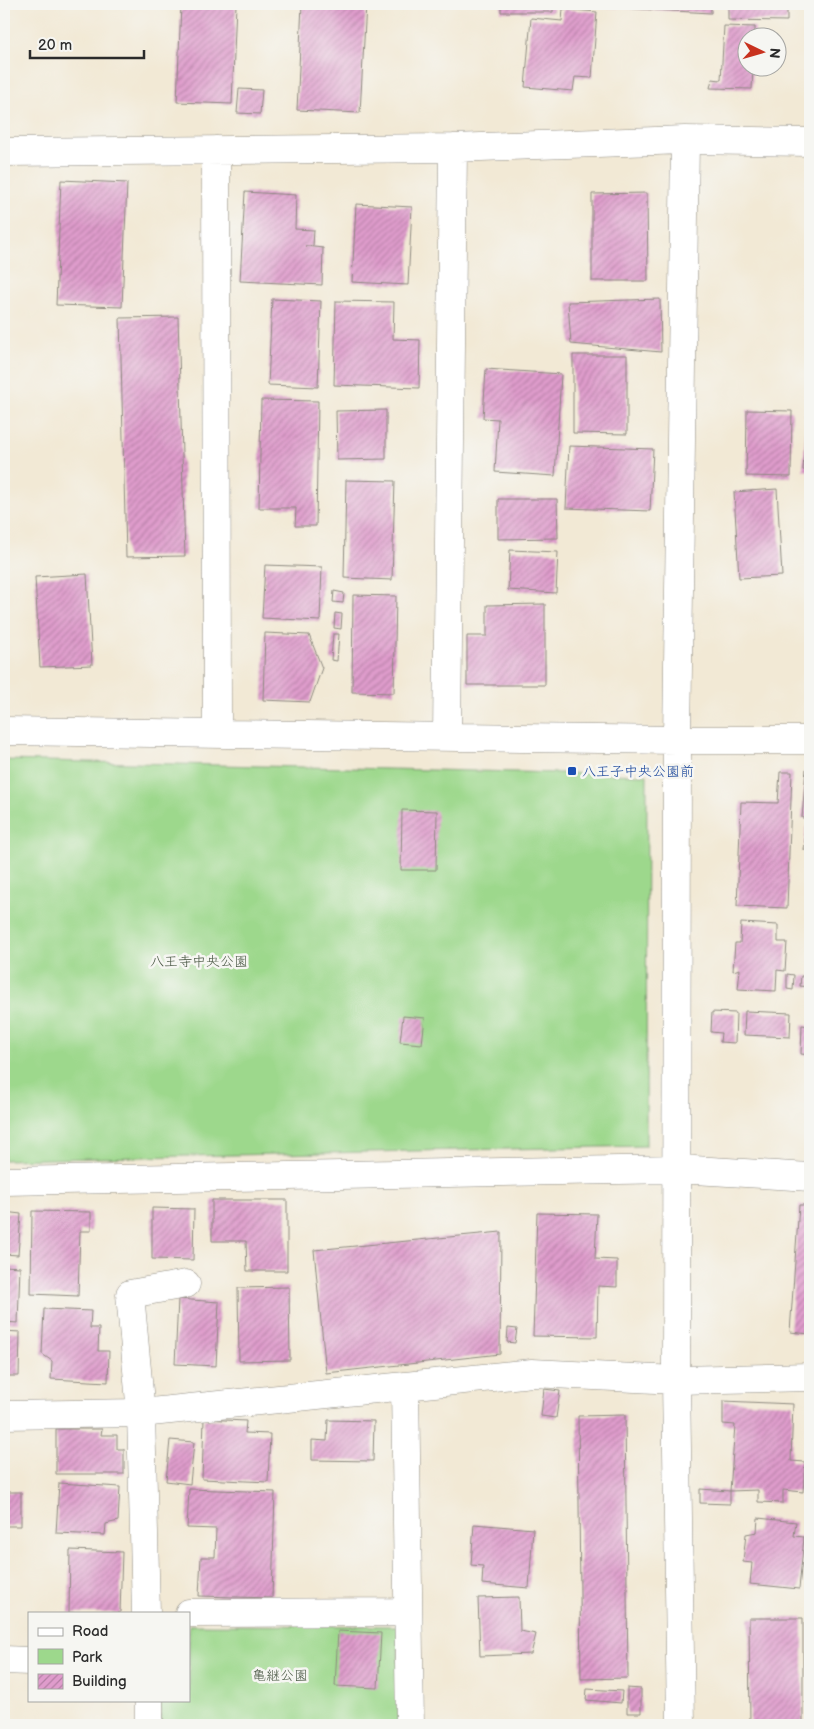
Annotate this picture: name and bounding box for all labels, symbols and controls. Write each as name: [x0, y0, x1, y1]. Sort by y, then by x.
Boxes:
scale bar: [30, 28, 144, 60]
north arrow: [736, 28, 786, 78]
text: 20 m: [38, 36, 72, 55]
text: N: [766, 47, 783, 59]
place label: 八王子中央公園前: [582, 763, 694, 780]
marker: 八王子中央公園前: [566, 765, 578, 777]
park label: 八王寺中央公園: [150, 953, 248, 970]
legend: [28, 1612, 190, 1702]
text: Road: [72, 1622, 108, 1641]
text: Park: [72, 1648, 103, 1667]
park label: 亀継公園: [252, 1667, 308, 1684]
text: Building: [72, 1672, 127, 1691]

